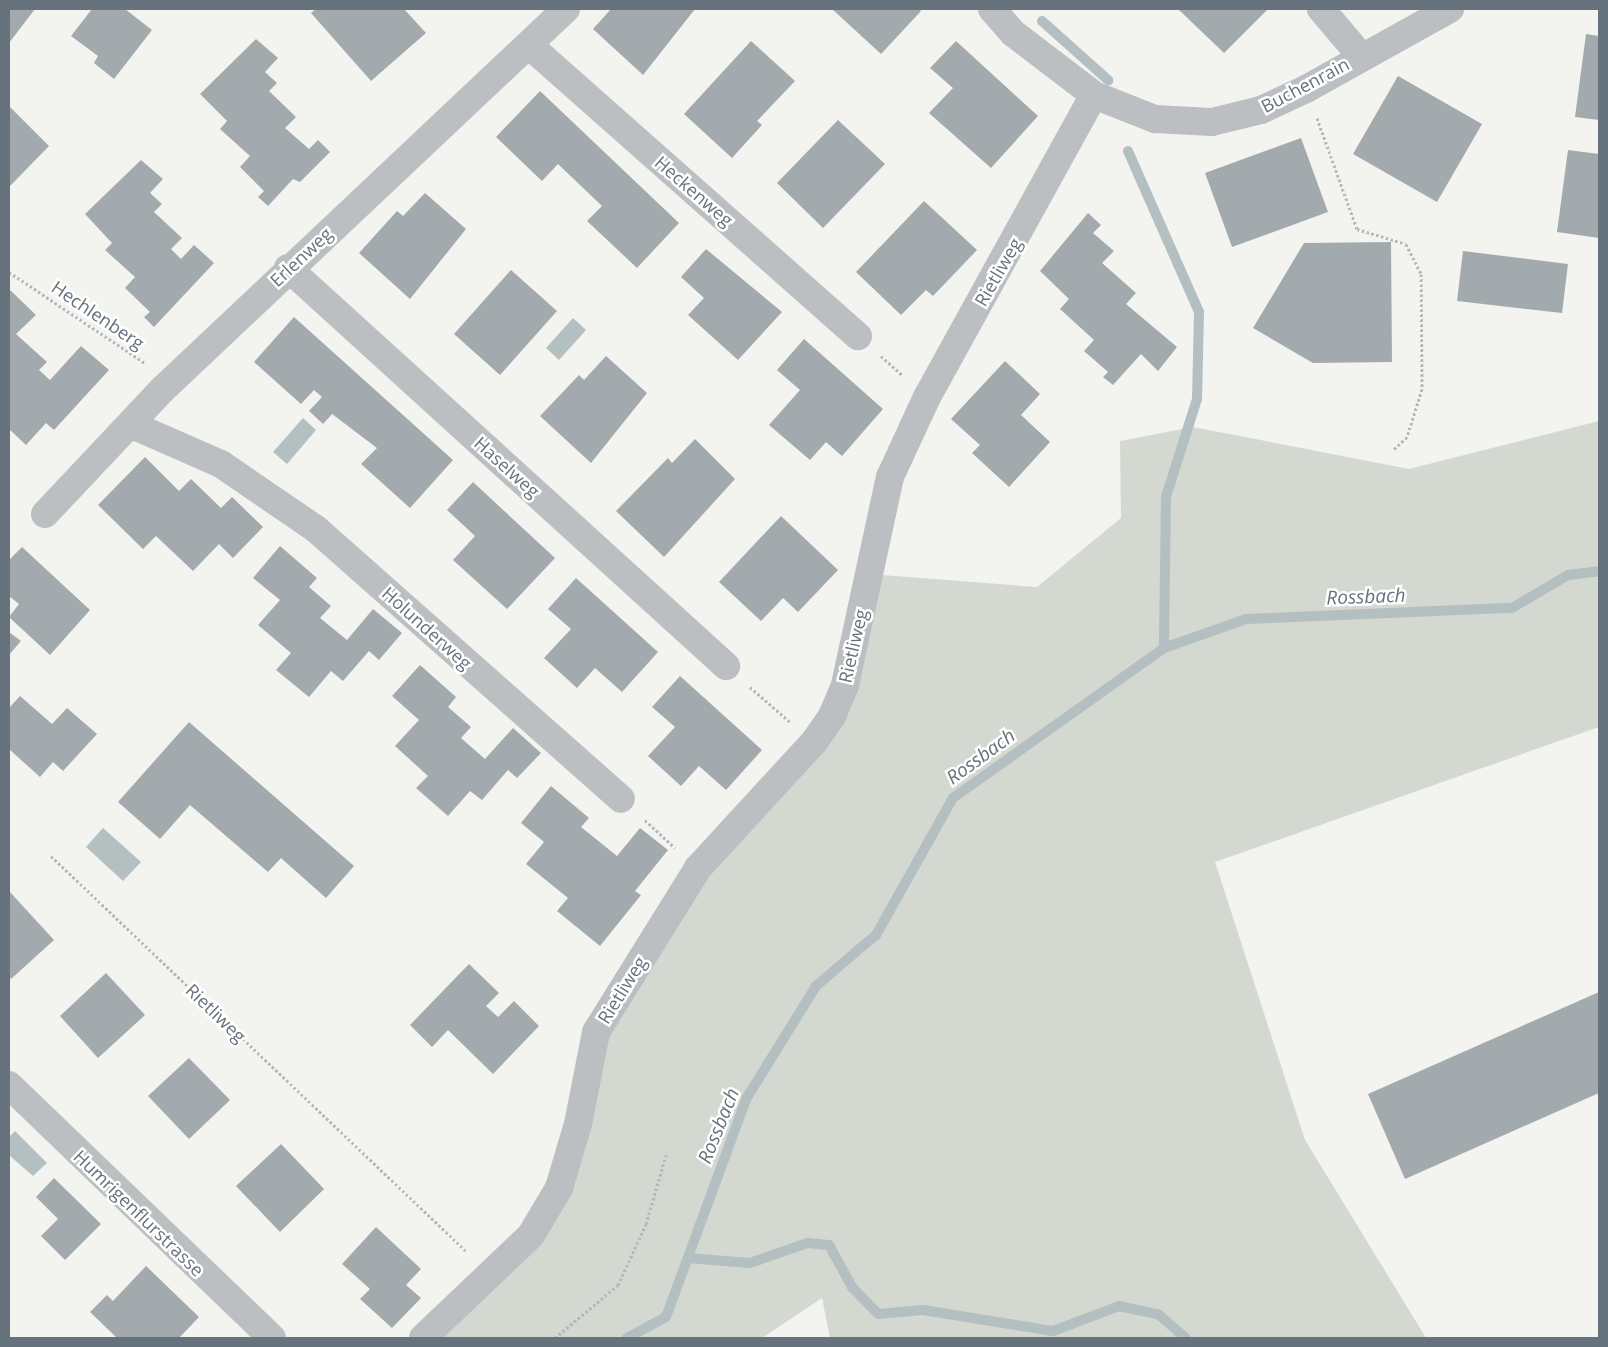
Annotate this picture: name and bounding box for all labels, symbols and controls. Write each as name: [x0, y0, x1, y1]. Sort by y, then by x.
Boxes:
street label: Buchenrain: [1257, 53, 1353, 117]
street label: Heckenweg: [651, 151, 737, 231]
street label: Erlenweg: [266, 223, 336, 291]
street label: Rietliweg: [970, 234, 1026, 310]
street label: Hechlenberg: [48, 276, 148, 354]
street label: Haselweg: [470, 432, 544, 502]
street label: Holunderweg: [378, 582, 476, 674]
water label: Rossbach: [1326, 584, 1406, 610]
street label: Rietliweg: [834, 607, 872, 685]
water label: Rossbach: [942, 724, 1020, 790]
street label: Rietliweg: [593, 952, 651, 1028]
street label: Rietliweg: [181, 979, 251, 1047]
water label: Rossbach: [694, 1085, 744, 1167]
street label: Humrigenflurstrasse: [69, 1145, 209, 1281]

